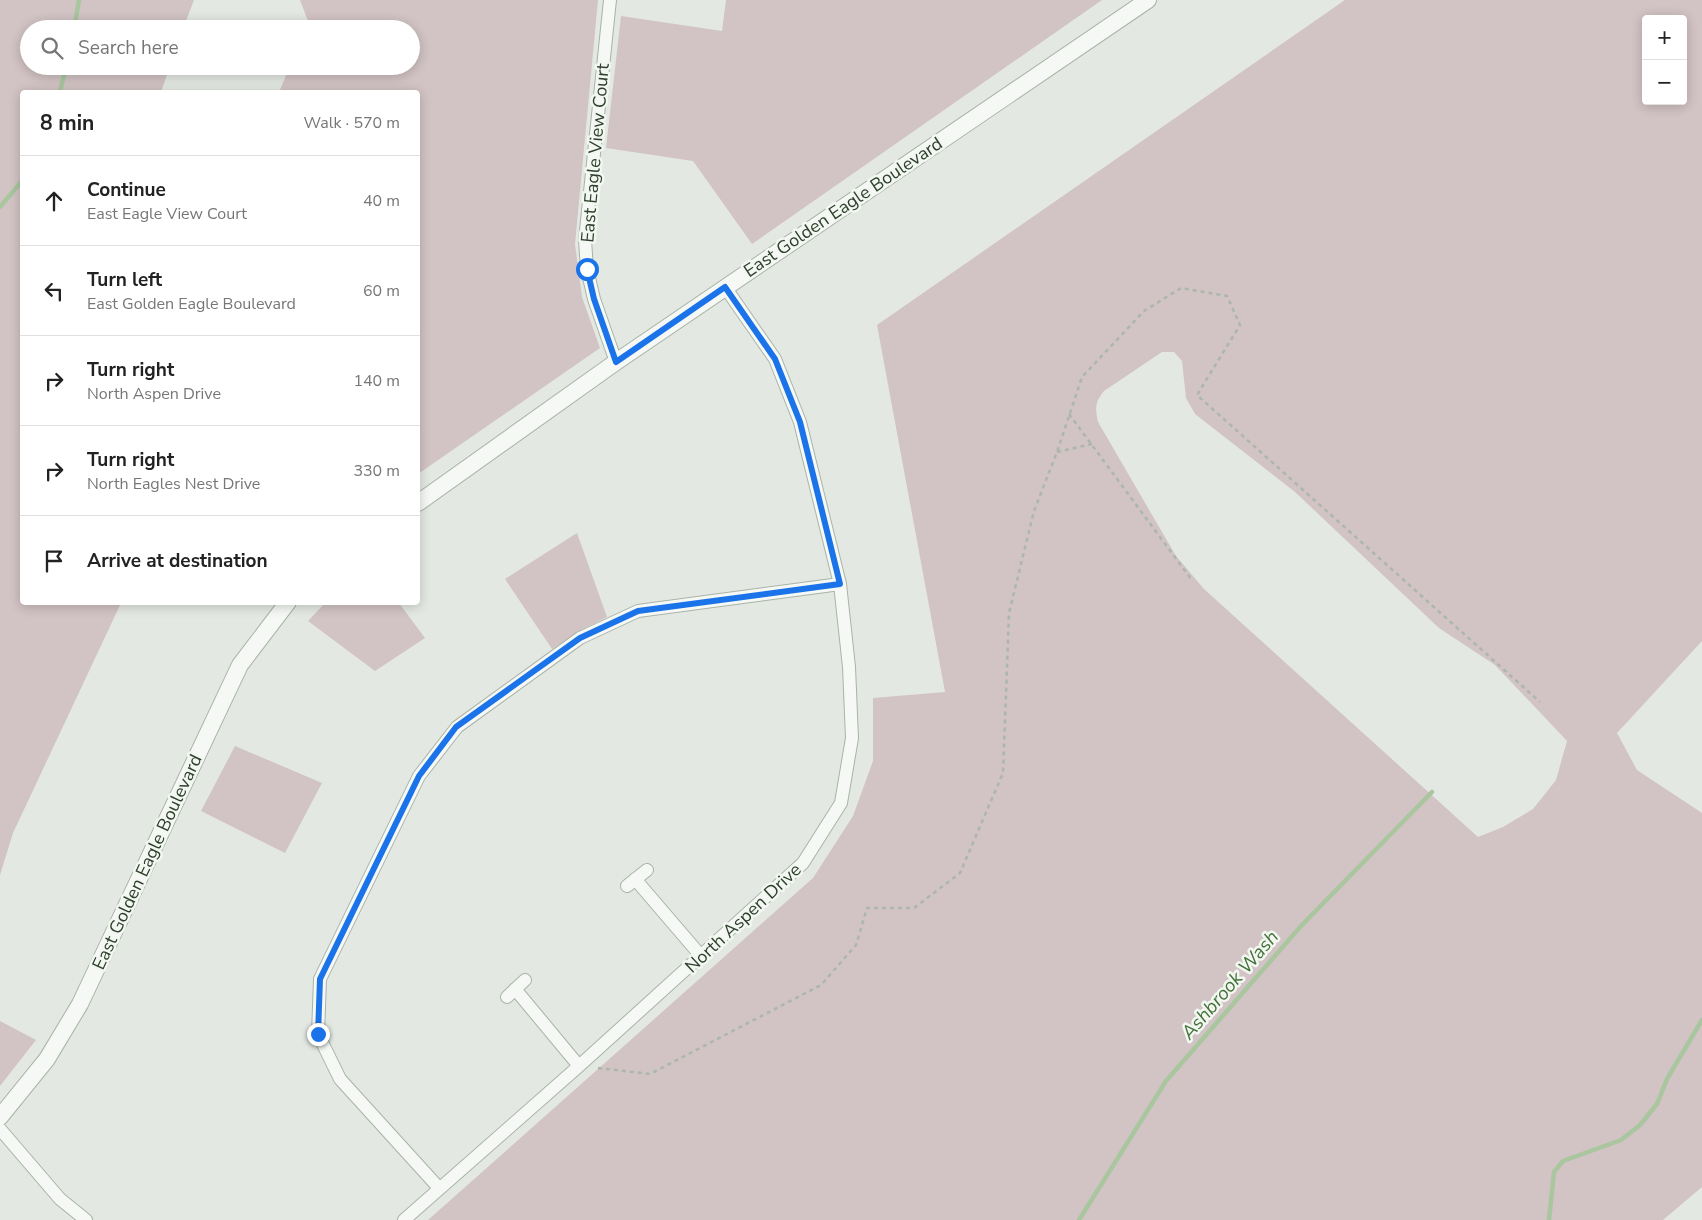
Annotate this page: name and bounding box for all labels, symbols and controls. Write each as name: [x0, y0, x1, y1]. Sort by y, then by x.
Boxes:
map controls: [1642, 15, 1687, 105]
button: +: [1642, 15, 1687, 60]
search box: [20, 20, 420, 75]
icon: search: [38, 34, 66, 62]
text: Search here: [78, 35, 179, 61]
button: −: [1642, 60, 1687, 105]
street label: East Eagle View Court: [575, 62, 615, 244]
text: 8 min: [40, 109, 94, 137]
text: Walk · 570 m: [304, 112, 400, 134]
street label: East Golden Eagle Boulevard: [739, 131, 947, 283]
text: Continue: [87, 177, 166, 203]
icon: ahead: [40, 187, 68, 215]
text: 40 m: [363, 190, 400, 212]
text: East Eagle View Court: [87, 203, 247, 225]
route start: [576, 258, 599, 281]
text: Turn left: [87, 267, 162, 293]
icon: left: [40, 277, 68, 305]
text: 60 m: [363, 280, 400, 302]
text: East Golden Eagle Boulevard: [87, 293, 296, 315]
text: Turn right: [87, 357, 174, 383]
icon: right: [40, 367, 68, 395]
text: 140 m: [353, 370, 400, 392]
text: North Aspen Drive: [87, 383, 221, 405]
text: Turn right: [87, 447, 174, 473]
icon: right: [40, 457, 68, 485]
text: 330 m: [353, 460, 400, 482]
text: North Eagles Nest Drive: [87, 473, 260, 495]
icon: arrive: [40, 547, 68, 575]
text: Arrive at destination: [87, 548, 268, 574]
street label: East Golden Eagle Boulevard: [86, 750, 208, 974]
street label: North Aspen Drive: [680, 858, 806, 978]
water label: Ashbrook Wash: [1175, 925, 1285, 1046]
route end: [307, 1023, 330, 1046]

